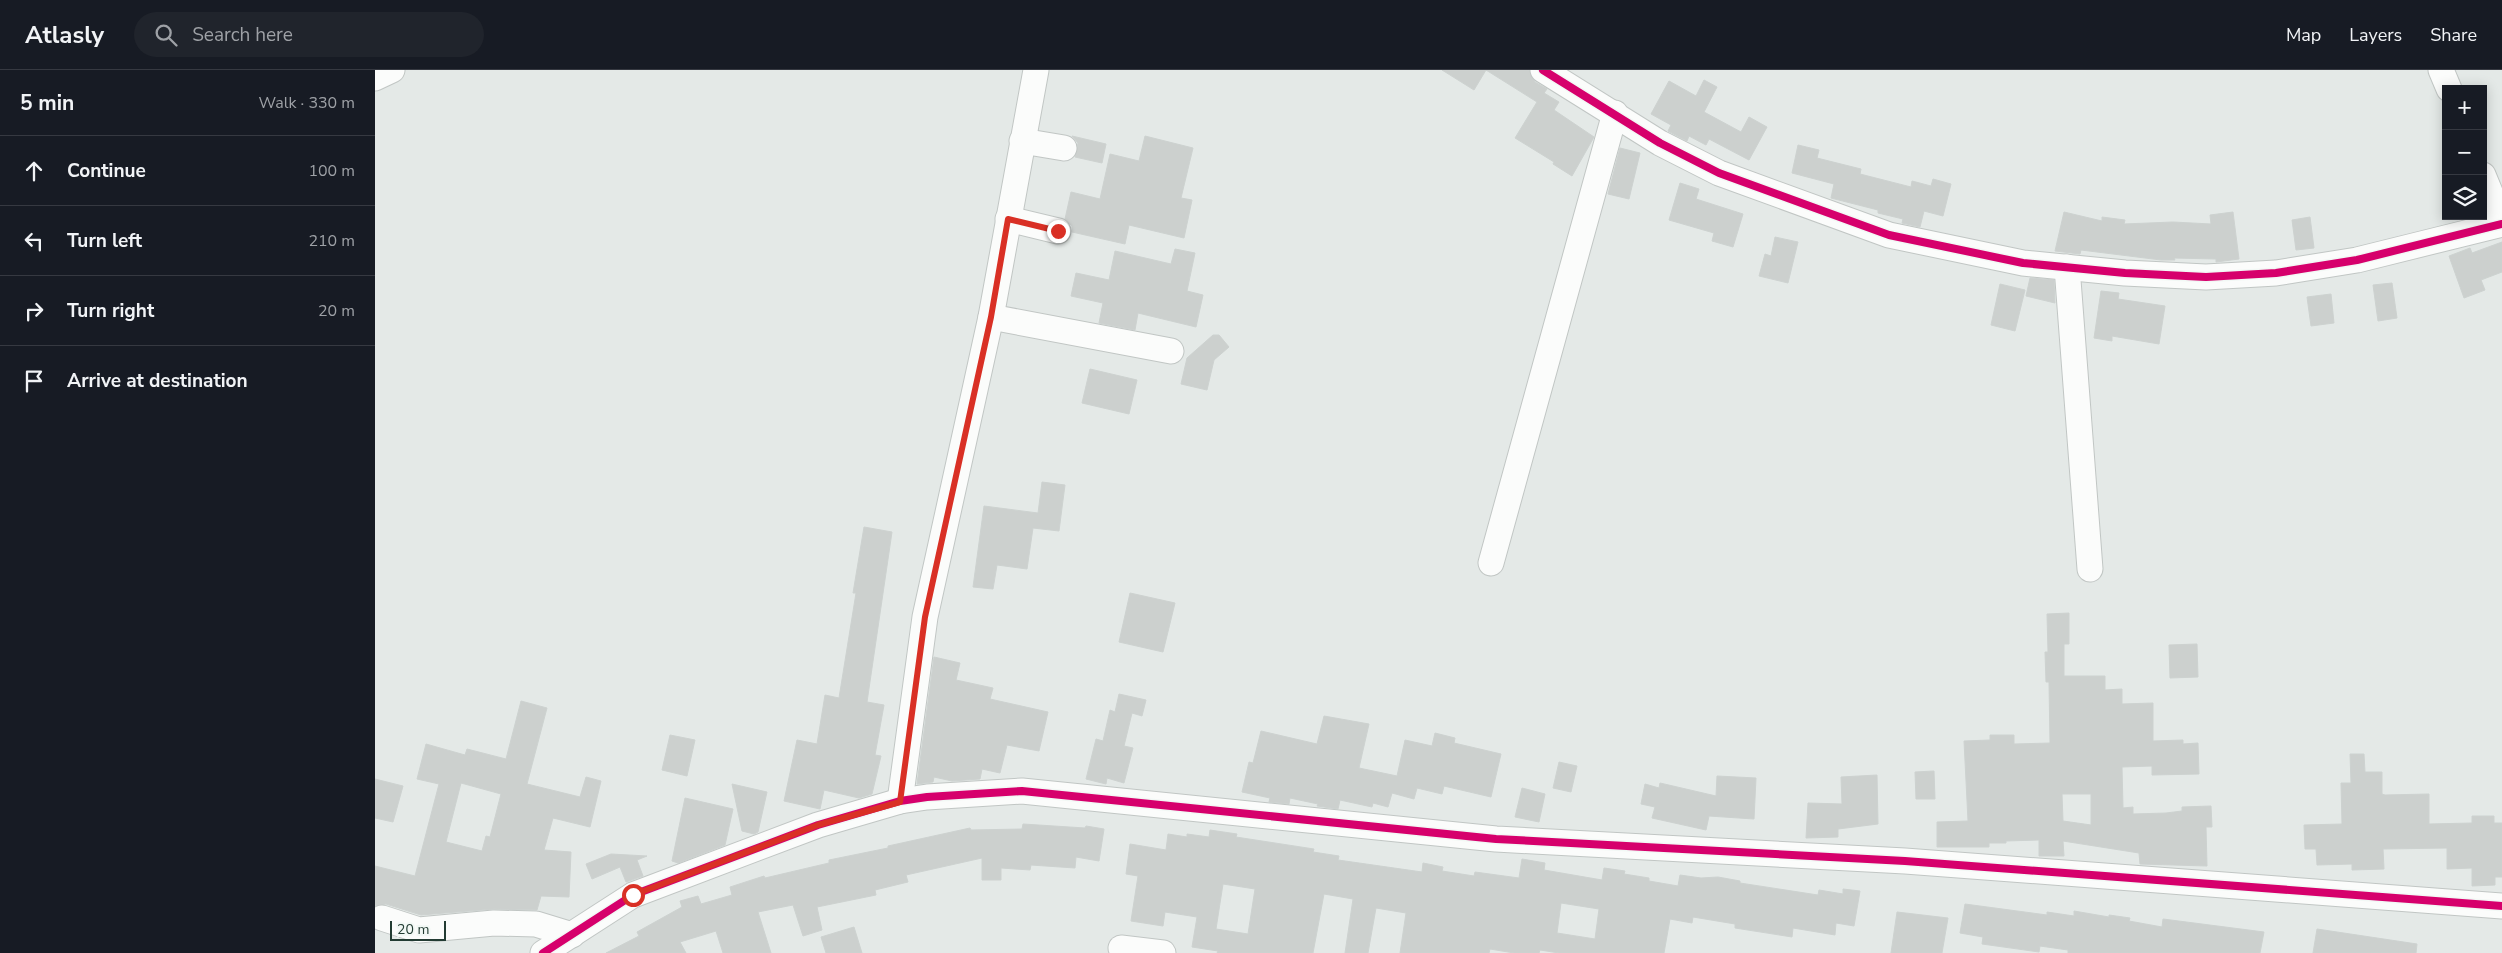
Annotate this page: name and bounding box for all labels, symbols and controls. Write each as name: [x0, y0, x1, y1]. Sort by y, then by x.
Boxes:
search box: [134, 12, 484, 57]
text: Atlasly: [25, 19, 104, 51]
icon: search: [152, 21, 180, 49]
text: Search here: [192, 22, 293, 48]
text: Map: [2286, 23, 2321, 47]
text: Layers: [2349, 23, 2402, 47]
text: Share: [2430, 23, 2477, 47]
map controls: [2442, 85, 2487, 220]
button: +: [2442, 85, 2487, 130]
text: 5 min: [20, 89, 74, 117]
text: Walk · 330 m: [259, 92, 355, 114]
button: −: [2442, 130, 2487, 175]
icon: ahead: [20, 157, 48, 185]
text: Continue: [67, 158, 146, 184]
text: 100 m: [308, 160, 355, 182]
button: layers: [2442, 175, 2487, 220]
route end: [1047, 220, 1070, 243]
icon: left: [20, 227, 48, 255]
text: Turn left: [67, 228, 142, 254]
text: 210 m: [308, 230, 355, 252]
icon: right: [20, 297, 48, 325]
text: Turn right: [67, 298, 154, 324]
text: 20 m: [318, 300, 355, 322]
icon: arrive: [20, 367, 48, 395]
text: Arrive at destination: [67, 368, 248, 394]
route start: [622, 884, 645, 907]
scale bar: [390, 918, 446, 941]
text: 20 m: [397, 920, 429, 939]

